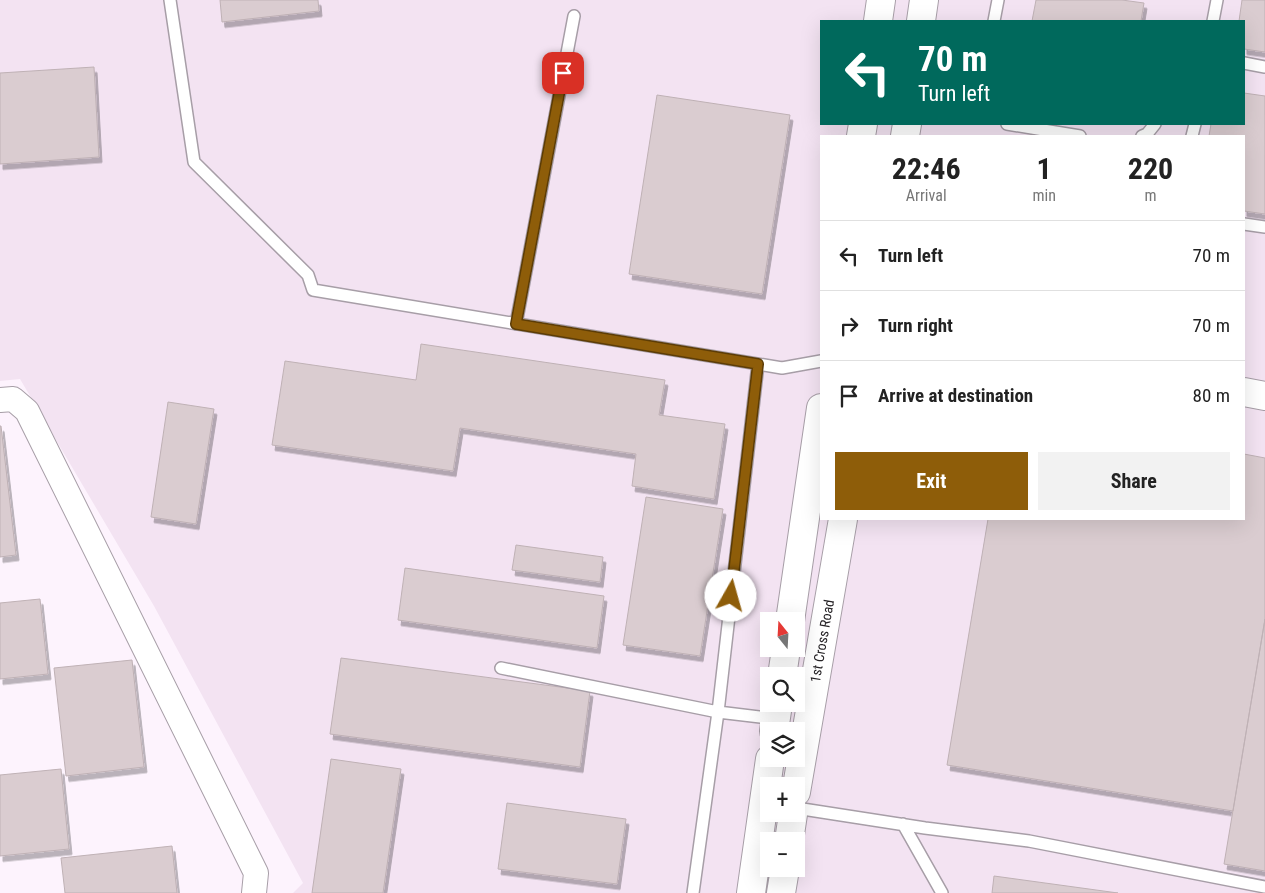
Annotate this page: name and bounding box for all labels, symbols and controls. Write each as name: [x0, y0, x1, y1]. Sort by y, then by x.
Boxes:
text: 70 m: [918, 39, 987, 80]
icon: left: [835, 40, 900, 105]
pin: [542, 52, 584, 94]
icon: arrive: [549, 59, 577, 87]
text: Turn left: [918, 81, 990, 106]
text: 22:46: [892, 151, 961, 186]
text: 1: [1037, 151, 1052, 186]
text: 220: [1128, 151, 1173, 186]
text: Arrival: [906, 186, 947, 205]
text: min: [1032, 186, 1056, 205]
text: m: [1144, 186, 1156, 205]
icon: left: [835, 242, 863, 270]
text: Turn left: [878, 244, 943, 267]
text: 70 m: [1193, 244, 1230, 267]
icon: right: [835, 312, 863, 340]
text: Turn right: [878, 314, 953, 337]
text: 70 m: [1193, 314, 1230, 337]
icon: arrive: [835, 382, 863, 410]
text: Arrive at destination: [878, 384, 1033, 407]
text: 80 m: [1193, 384, 1230, 407]
button: Exit: [835, 452, 1028, 510]
button: Share: [1038, 452, 1230, 510]
position arrow: [704, 569, 756, 621]
street label: 1st Cross Road: [807, 598, 837, 684]
north arrow: [760, 612, 805, 658]
map controls: [760, 612, 805, 877]
button: search: [760, 667, 805, 712]
button: layers: [760, 722, 805, 767]
button: +: [760, 777, 805, 822]
button: −: [760, 832, 805, 877]

